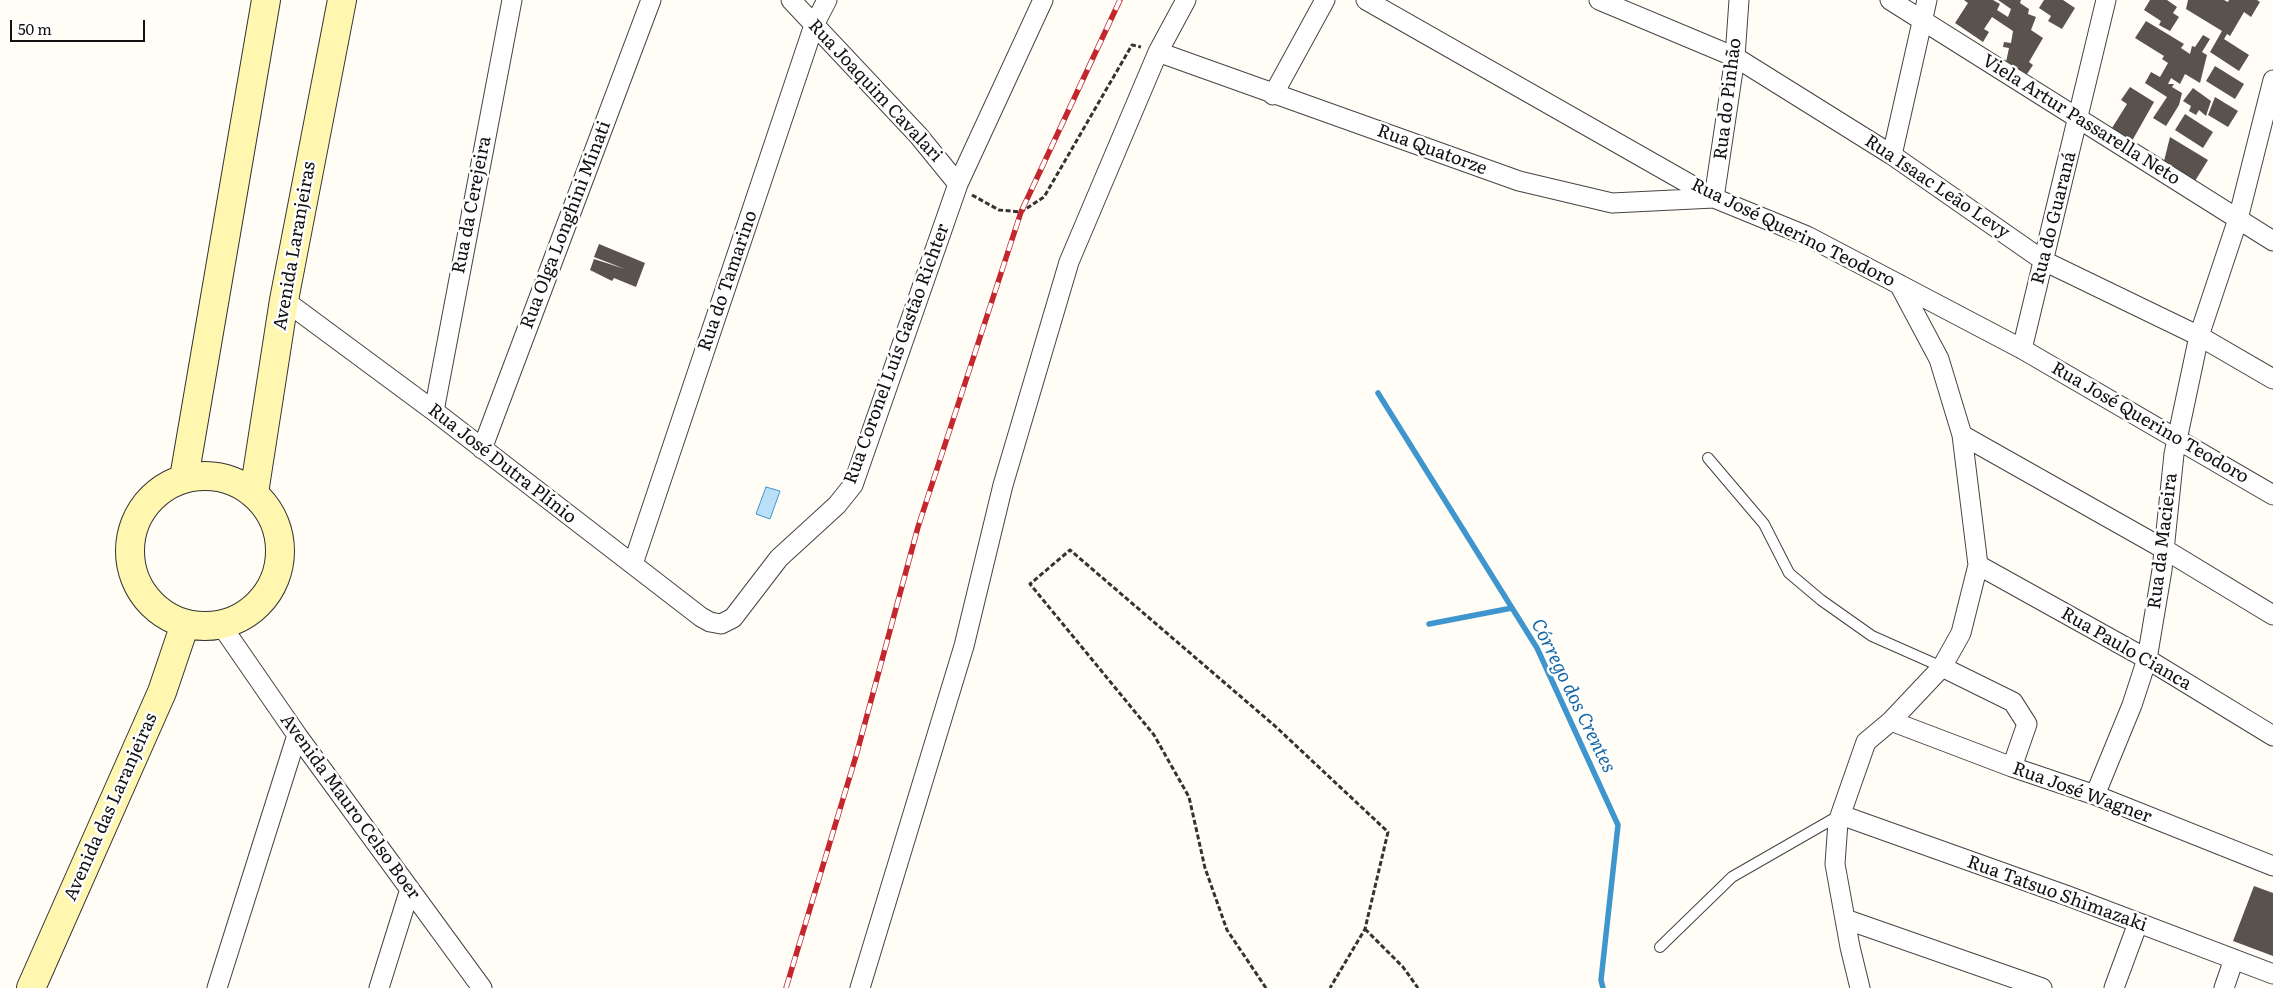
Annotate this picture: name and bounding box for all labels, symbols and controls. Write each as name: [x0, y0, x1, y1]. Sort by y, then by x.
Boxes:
scale bar: [12, 10, 148, 42]
street label: Rua Joaquim Cavalari: [803, 15, 947, 167]
text: 50 m: [18, 17, 52, 40]
street label: Rua do Pinhão: [1710, 37, 1746, 161]
street label: Viela Artur Passarella Neto: [1978, 50, 2184, 190]
street label: Rua Olga Longhini Minati: [516, 118, 616, 332]
street label: Rua Quatorze: [1374, 120, 1490, 180]
street label: Rua Isaac Leão Levy: [1860, 130, 2014, 244]
street label: Rua da Cerejeira: [448, 134, 496, 276]
street label: Rua do Guaraná: [2027, 149, 2081, 287]
street label: Avenida Laranjeiras: [270, 160, 320, 332]
street label: Rua José Querino Teodoro: [1687, 174, 1899, 292]
street label: Rua do Tamarino: [694, 208, 762, 354]
street label: Rua Coronel Luís Gastão Richter: [840, 221, 954, 487]
street label: Rua José Querino Teodoro: [2047, 358, 2253, 488]
street label: Rua José Dutra Plínio: [424, 399, 580, 529]
street label: Rua da Macieira: [2144, 472, 2182, 610]
street label: Rua Paulo Cianca: [2057, 603, 2195, 695]
water label: Córrego dos Crentes: [1526, 615, 1620, 777]
street label: Avenida das Laranjeiras: [60, 710, 162, 904]
street label: Avenida Mauro Celso Boer: [275, 710, 425, 904]
street label: Rua José Wagner: [2010, 758, 2154, 828]
street label: Rua Tatsuo Shimazaki: [1964, 851, 2150, 937]

